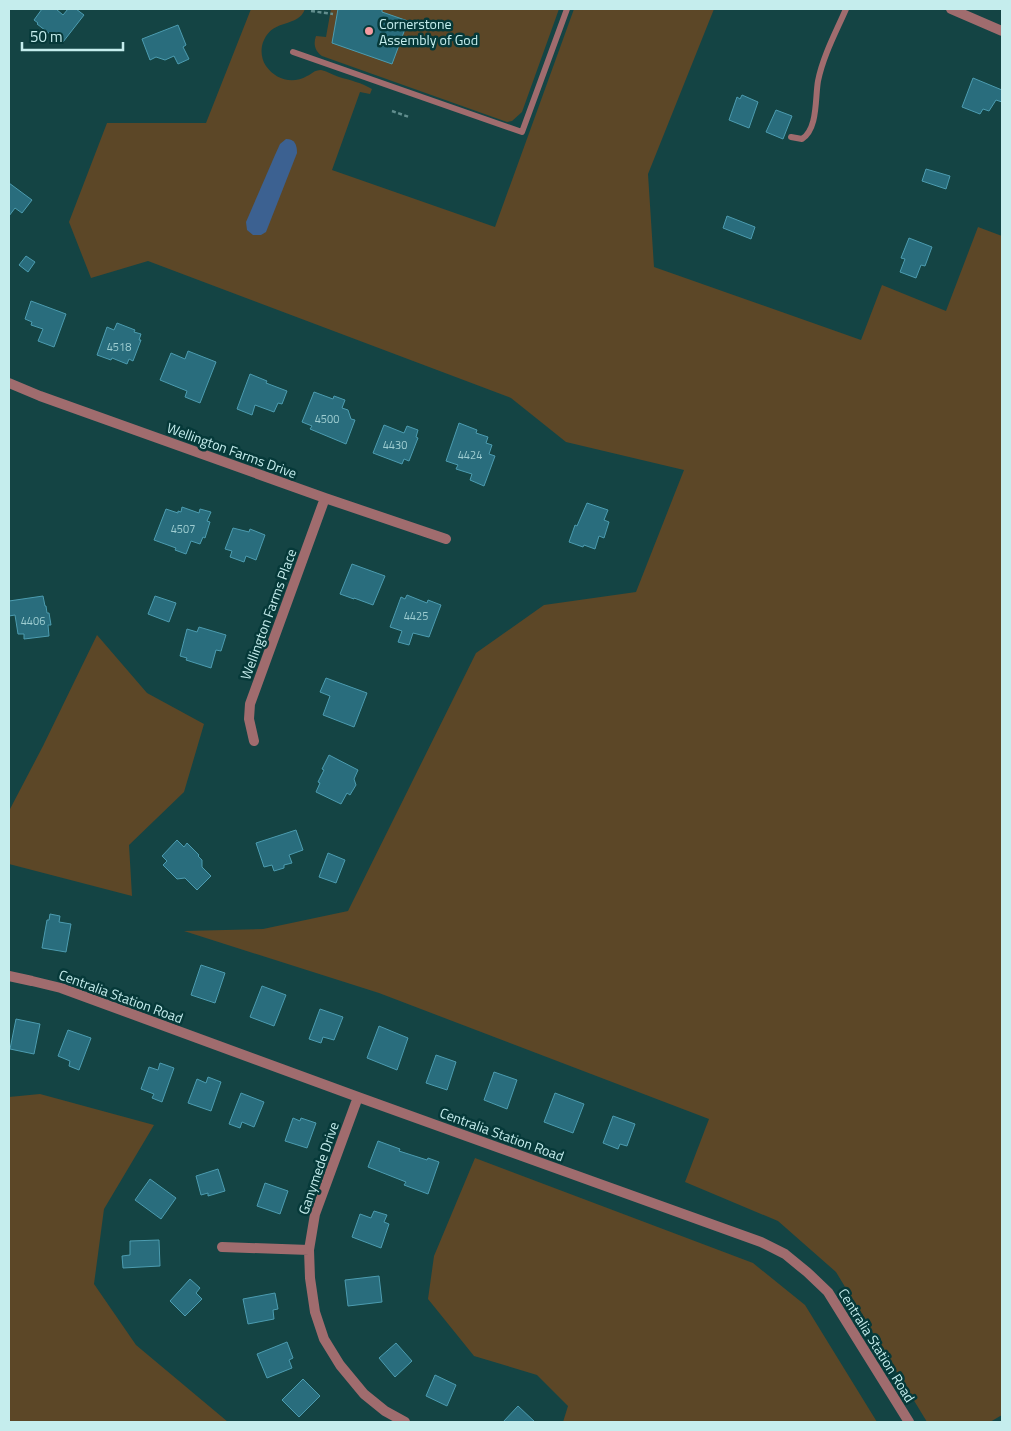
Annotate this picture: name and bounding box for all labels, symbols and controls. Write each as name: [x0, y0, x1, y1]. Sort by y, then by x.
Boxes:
place label: Cornerstone Assembly of God: [379, 13, 478, 50]
scale bar: [22, 20, 124, 52]
text: 50 m: [30, 25, 63, 48]
marker: Cornerstone Assembly of God: [363, 25, 375, 37]
house number: 4518: [107, 339, 131, 355]
house number: 4500: [315, 411, 339, 427]
street label: Wellington Farms Drive: [164, 417, 300, 483]
house number: 4430: [383, 437, 407, 453]
house number: 4424: [458, 447, 482, 463]
house number: 4507: [171, 521, 195, 537]
street label: Wellington Farms Place: [235, 546, 301, 682]
house number: 4425: [404, 608, 428, 624]
house number: 4406: [21, 613, 45, 629]
street label: Centralia Station Road: [56, 964, 186, 1028]
street label: Centralia Station Road: [437, 1102, 567, 1166]
street label: Ganymede Drive: [292, 1119, 344, 1217]
street label: Centralia Station Road: [833, 1284, 921, 1406]

